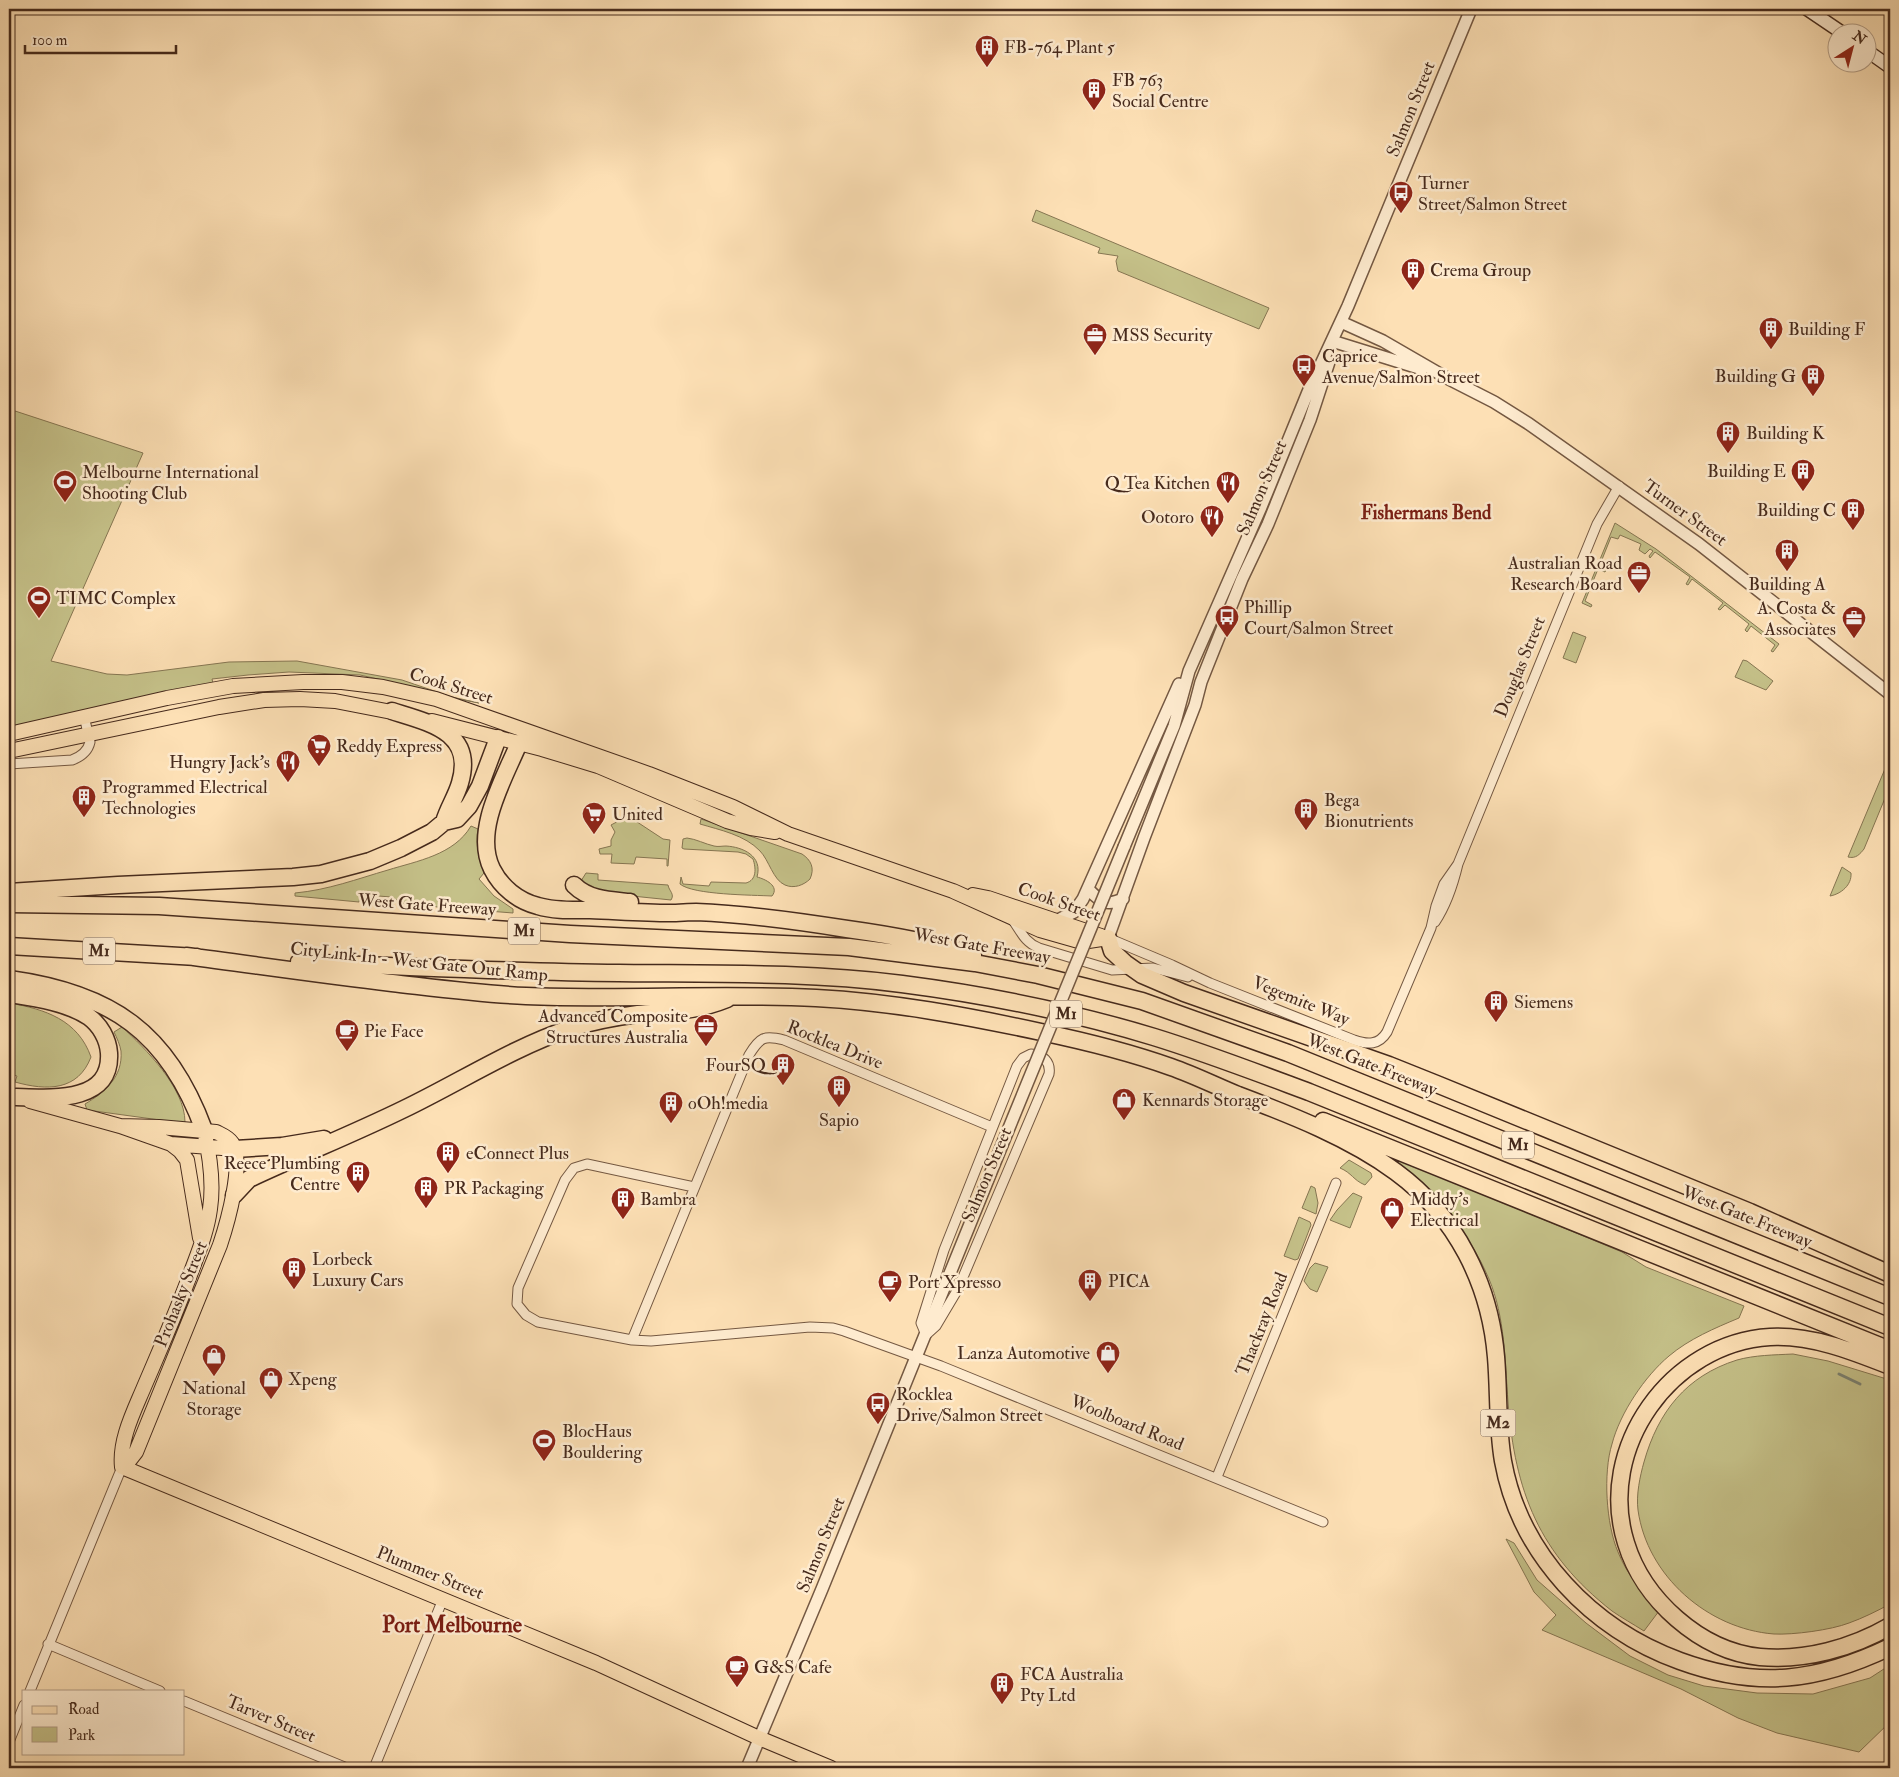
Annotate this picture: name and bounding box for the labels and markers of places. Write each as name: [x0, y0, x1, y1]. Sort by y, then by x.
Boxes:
building icon: FB-764 Plant 5: [974, 34, 1000, 68]
place label: FB-764 Plant 5: [1004, 36, 1115, 59]
place label: FB 763 Social Centre: [1112, 69, 1209, 113]
building icon: FB 763 Social Centre: [1081, 77, 1107, 111]
place label: Turner Street/Salmon Street: [1418, 172, 1567, 216]
bus stop icon: Turner Street/Salmon Street: [1388, 180, 1414, 214]
building icon: Crema Group: [1400, 257, 1426, 291]
place label: Crema Group: [1430, 259, 1531, 282]
building icon: Building F: [1758, 316, 1784, 350]
place label: Building F: [1788, 318, 1865, 341]
office icon: MSS Security: [1082, 322, 1108, 356]
place label: MSS Security: [1112, 324, 1214, 347]
place label: Caprice Avenue/Salmon Street: [1321, 345, 1480, 389]
bus stop icon: Caprice Avenue/Salmon Street: [1291, 353, 1317, 387]
building icon: Building G: [1800, 363, 1826, 397]
place label: Building G: [1715, 365, 1796, 388]
building icon: Building K: [1715, 420, 1741, 454]
place label: Building K: [1746, 422, 1825, 445]
building icon: Building E: [1790, 458, 1816, 492]
place label: Building E: [1707, 460, 1786, 483]
place label: Melbourne International Shooting Club: [82, 461, 259, 505]
sports icon: Melbourne International Shooting Club: [52, 469, 78, 503]
restaurant icon: Q Tea Kitchen: [1215, 470, 1241, 504]
place label: Q Tea Kitchen: [1105, 472, 1210, 495]
building icon: Building C: [1840, 497, 1866, 531]
place label: Building C: [1757, 499, 1836, 522]
restaurant icon: Ootoro: [1199, 504, 1225, 538]
place label: Ootoro: [1141, 506, 1194, 529]
building icon: Building A: [1774, 538, 1800, 572]
place label: Australian Road Research Board: [1507, 552, 1622, 596]
office icon: Australian Road Research Board: [1626, 560, 1652, 594]
place label: Building A: [1748, 573, 1826, 596]
sports icon: TIMC Complex: [26, 585, 52, 619]
place label: TIMC Complex: [56, 587, 176, 610]
place label: Phillip Court/Salmon Street: [1244, 596, 1394, 640]
place label: A. Costa & Associates: [1756, 597, 1836, 641]
bus stop icon: Phillip Court/Salmon Street: [1214, 604, 1240, 638]
office icon: A. Costa & Associates: [1841, 605, 1867, 639]
supermarket icon: Reddy Express: [306, 733, 332, 767]
place label: Reddy Express: [336, 735, 442, 758]
restaurant icon: Hungry Jack's: [275, 749, 301, 783]
place label: Hungry Jack's: [169, 751, 270, 774]
place label: Programmed Electrical Technologies: [102, 776, 268, 820]
building icon: Programmed Electrical Technologies: [71, 784, 97, 818]
place label: Bega Bionutrients: [1324, 789, 1413, 833]
building icon: Bega Bionutrients: [1293, 797, 1319, 831]
supermarket icon: United: [581, 801, 607, 835]
place label: United: [612, 803, 663, 826]
building icon: Siemens: [1483, 989, 1509, 1023]
place label: Siemens: [1514, 991, 1573, 1014]
place label: Advanced Composite Structures Australia: [537, 1005, 689, 1049]
office icon: Advanced Composite Structures Australia: [693, 1013, 719, 1047]
cafe icon: Pie Face: [334, 1018, 360, 1052]
place label: Pie Face: [364, 1020, 424, 1043]
building icon: FourSQ: [770, 1052, 796, 1086]
place label: FourSQ: [705, 1054, 778, 1077]
building icon: Sapio: [826, 1074, 852, 1108]
shop icon: Kennards Storage: [1111, 1087, 1137, 1121]
place label: Kennards Storage: [1142, 1089, 1269, 1112]
building icon: oOh!media: [658, 1090, 684, 1124]
place label: oOh!media: [688, 1092, 769, 1115]
place label: Sapio: [819, 1109, 859, 1132]
building icon: eConnect Plus: [435, 1140, 461, 1174]
place label: eConnect Plus: [466, 1142, 569, 1165]
place label: Reece Plumbing Centre: [224, 1152, 341, 1196]
building icon: Reece Plumbing Centre: [345, 1160, 371, 1194]
building icon: PR Packaging: [413, 1175, 439, 1209]
place label: PR Packaging: [444, 1177, 545, 1200]
building icon: Bambra: [610, 1186, 636, 1220]
place label: Bambra: [640, 1188, 697, 1211]
place label: Middy's Electrical: [1410, 1188, 1479, 1232]
shop icon: Middy's Electrical: [1379, 1196, 1405, 1230]
place label: Lorbeck Luxury Cars: [312, 1248, 403, 1292]
building icon: Lorbeck Luxury Cars: [281, 1256, 307, 1290]
building icon: PICA: [1077, 1268, 1103, 1302]
cafe icon: Port Xpresso: [877, 1269, 903, 1303]
place label: PICA: [1108, 1270, 1151, 1293]
place label: Port Xpresso: [908, 1271, 1001, 1294]
shop icon: Lanza Automotive: [1095, 1340, 1121, 1374]
place label: Lanza Automotive: [957, 1342, 1090, 1365]
shop icon: National Storage: [201, 1343, 227, 1377]
shop icon: Xpeng: [258, 1366, 284, 1400]
place label: Xpeng: [288, 1368, 338, 1391]
place label: National Storage: [182, 1377, 246, 1421]
place label: Rocklea Drive/Salmon Street: [896, 1383, 1043, 1427]
bus stop icon: Rocklea Drive/Salmon Street: [865, 1391, 891, 1425]
place label: BlocHaus Bouldering: [562, 1420, 643, 1464]
sports icon: BlocHaus Bouldering: [531, 1428, 557, 1462]
cafe icon: G&S Cafe: [724, 1654, 750, 1688]
place label: G&S Cafe: [754, 1656, 832, 1679]
place label: FCA Australia Pty Ltd: [1020, 1663, 1124, 1707]
building icon: FCA Australia Pty Ltd: [989, 1671, 1015, 1705]

